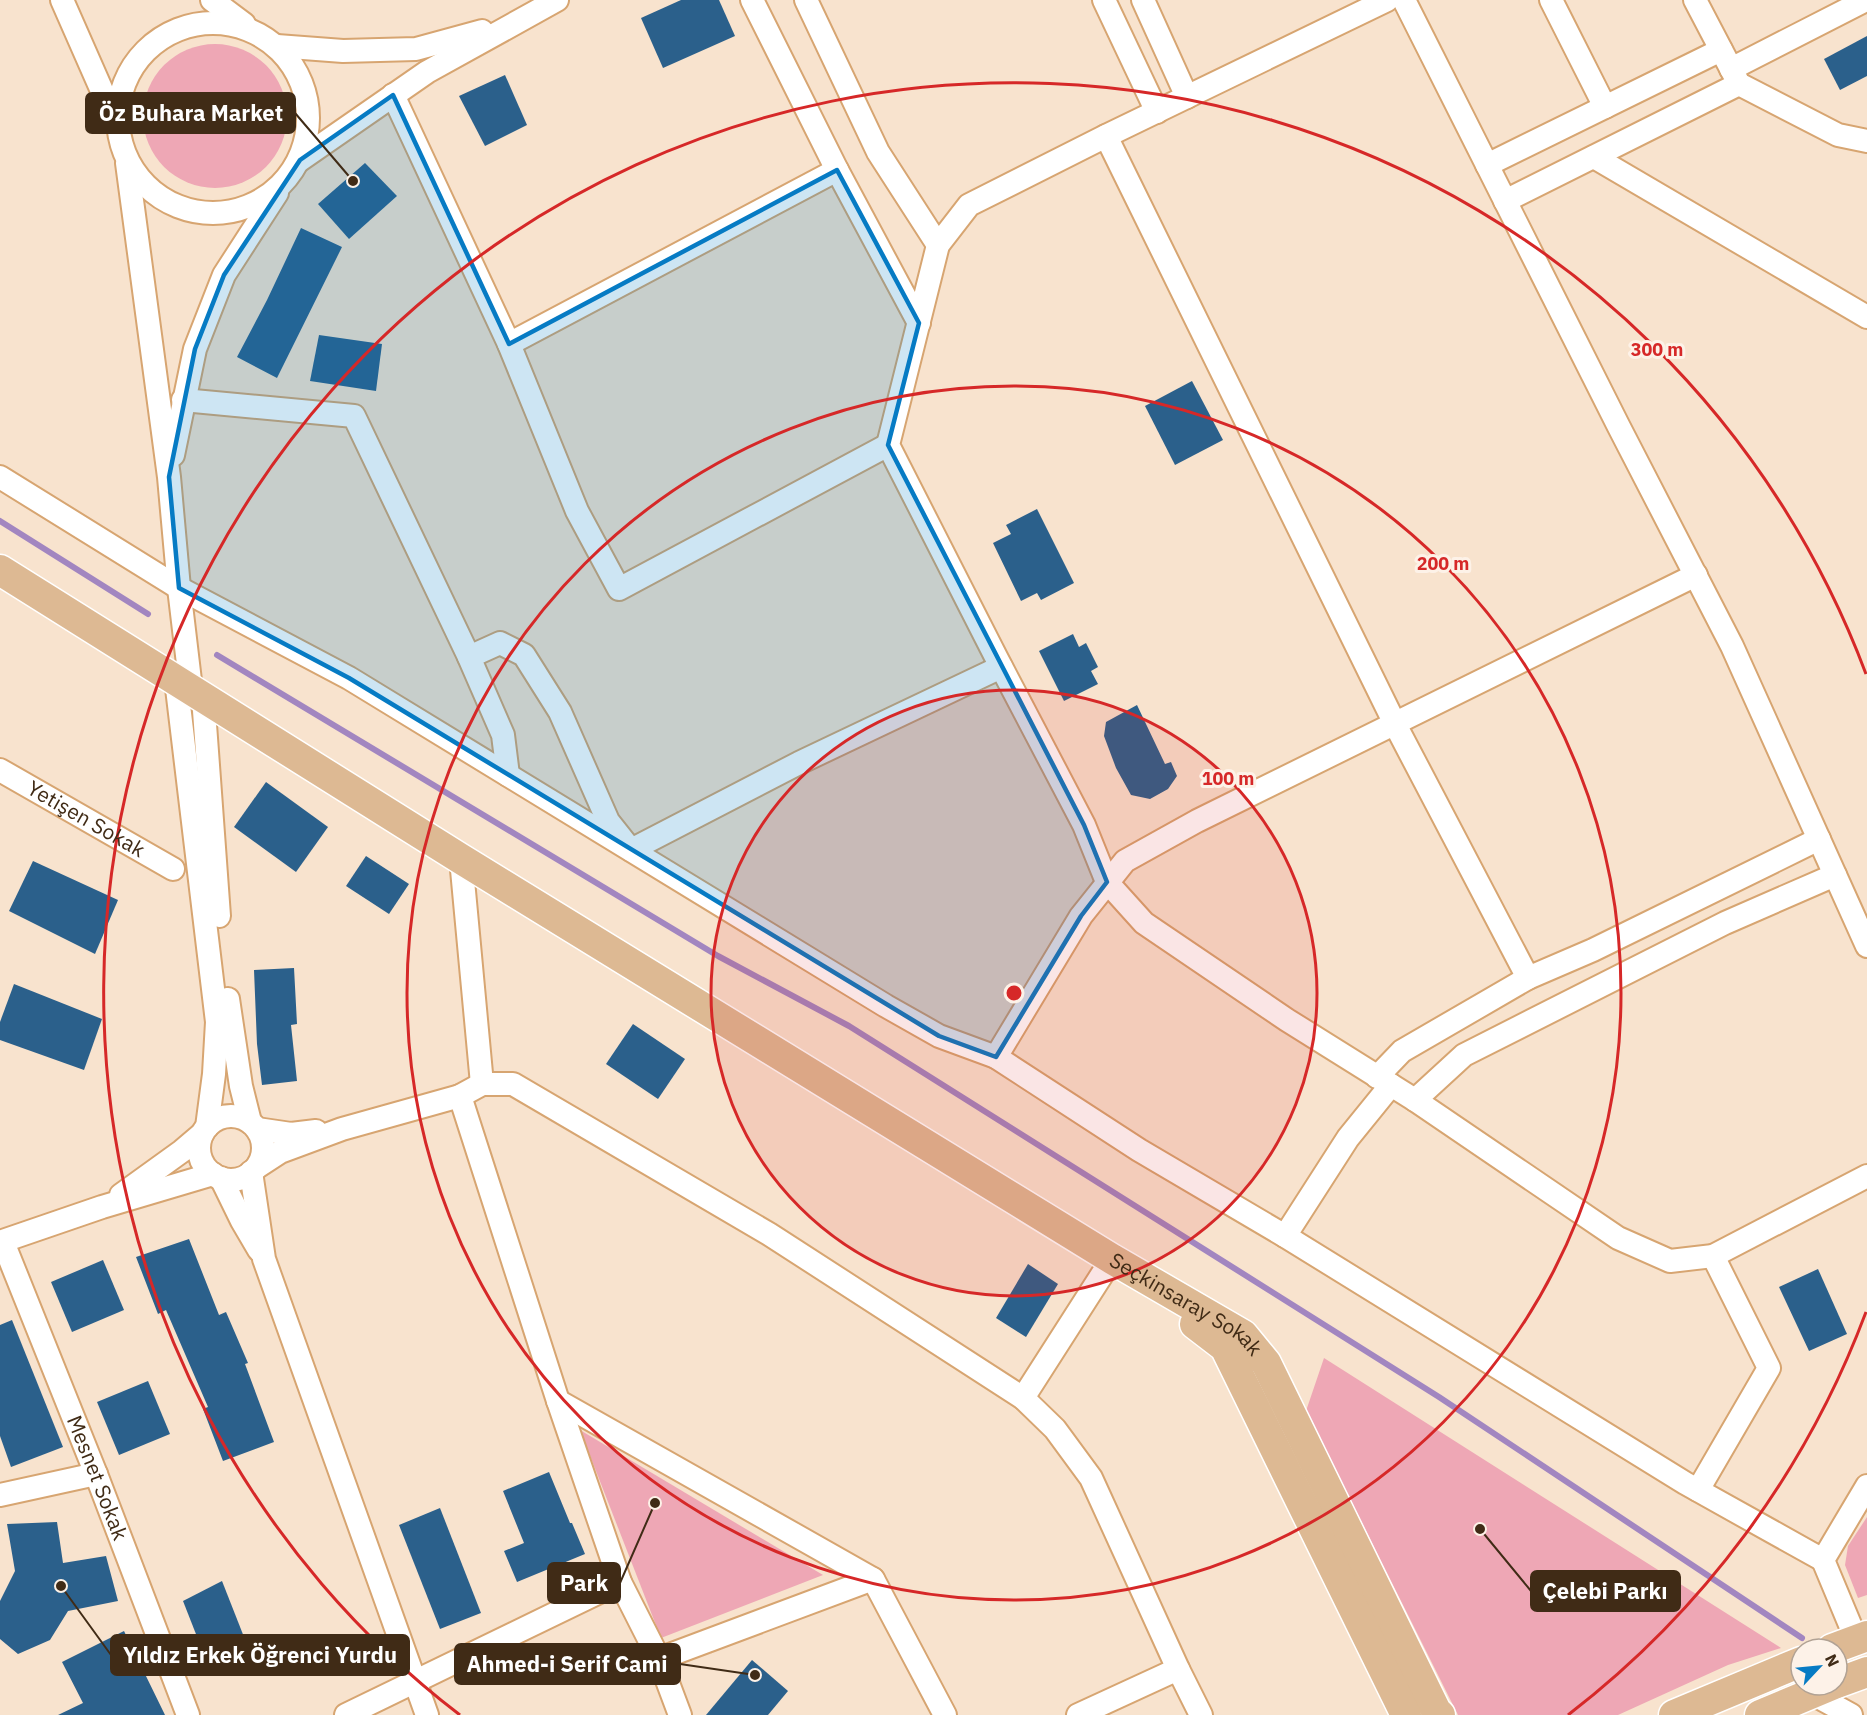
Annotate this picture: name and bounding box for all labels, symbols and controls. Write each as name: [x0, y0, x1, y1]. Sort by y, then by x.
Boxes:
callout: Öz Buhara Market: [86, 93, 295, 133]
text: Öz Buhara Market: [99, 98, 283, 127]
text: 300 m: [1631, 338, 1683, 361]
text: 200 m: [1417, 552, 1469, 575]
text: 100 m: [1202, 767, 1254, 790]
street label: Yetişen Sokak: [22, 774, 150, 863]
centre of rings: [1004, 983, 1024, 1003]
street label: Seçkinsaray Sokak: [1105, 1246, 1269, 1361]
street label: Mesnet Sokak: [61, 1411, 135, 1544]
callout: Park: [548, 1563, 620, 1603]
text: Park: [560, 1568, 608, 1597]
callout: Çelebi Parkı: [1531, 1571, 1680, 1611]
text: Çelebi Parkı: [1542, 1576, 1668, 1605]
callout: Yıldız Erkek Öğrenci Yurdu: [111, 1635, 409, 1675]
north arrow: [1789, 1637, 1849, 1697]
text: Yıldız Erkek Öğrenci Yurdu: [123, 1640, 397, 1669]
callout: Ahmed-i Serif Cami: [455, 1644, 680, 1684]
text: Ahmed-i Serif Cami: [466, 1649, 668, 1678]
text: N: [1821, 1651, 1844, 1670]

